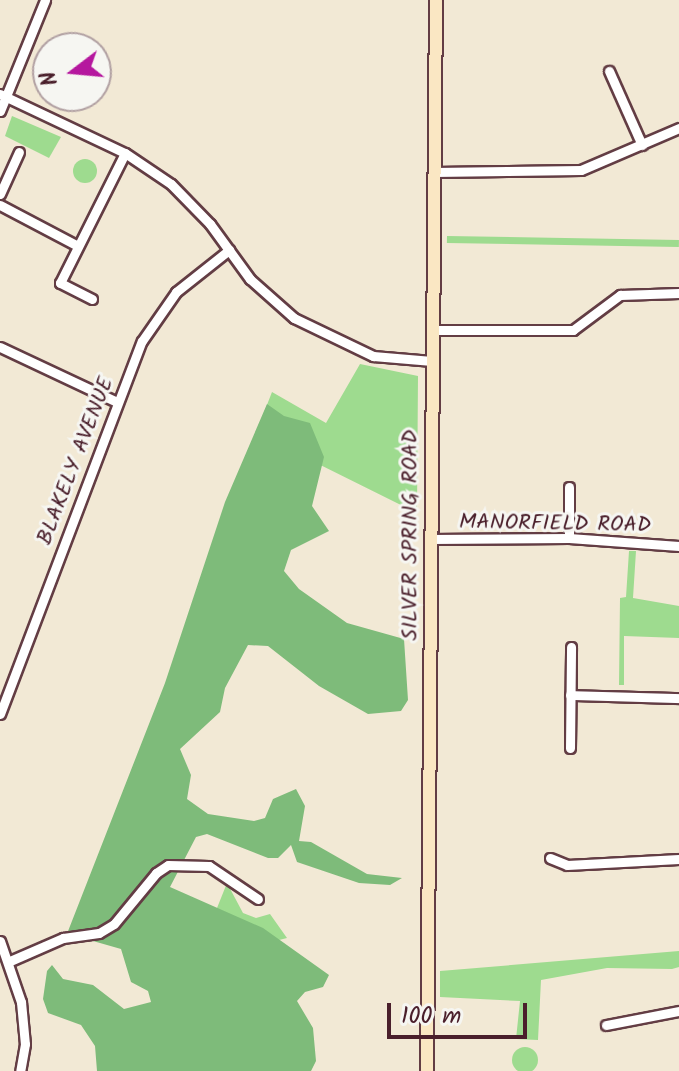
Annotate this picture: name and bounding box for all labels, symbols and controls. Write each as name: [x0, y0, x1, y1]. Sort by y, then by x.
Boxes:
north arrow: [32, 32, 112, 112]
text: N: [32, 67, 69, 90]
street label: BLAKELY AVENUE: [32, 373, 120, 549]
street label: SILVER SPRING ROAD: [398, 429, 424, 641]
street label: MANORFIELD ROAD: [459, 509, 651, 539]
scale bar: [391, 987, 531, 1037]
text: 100 m: [401, 997, 461, 1036]

